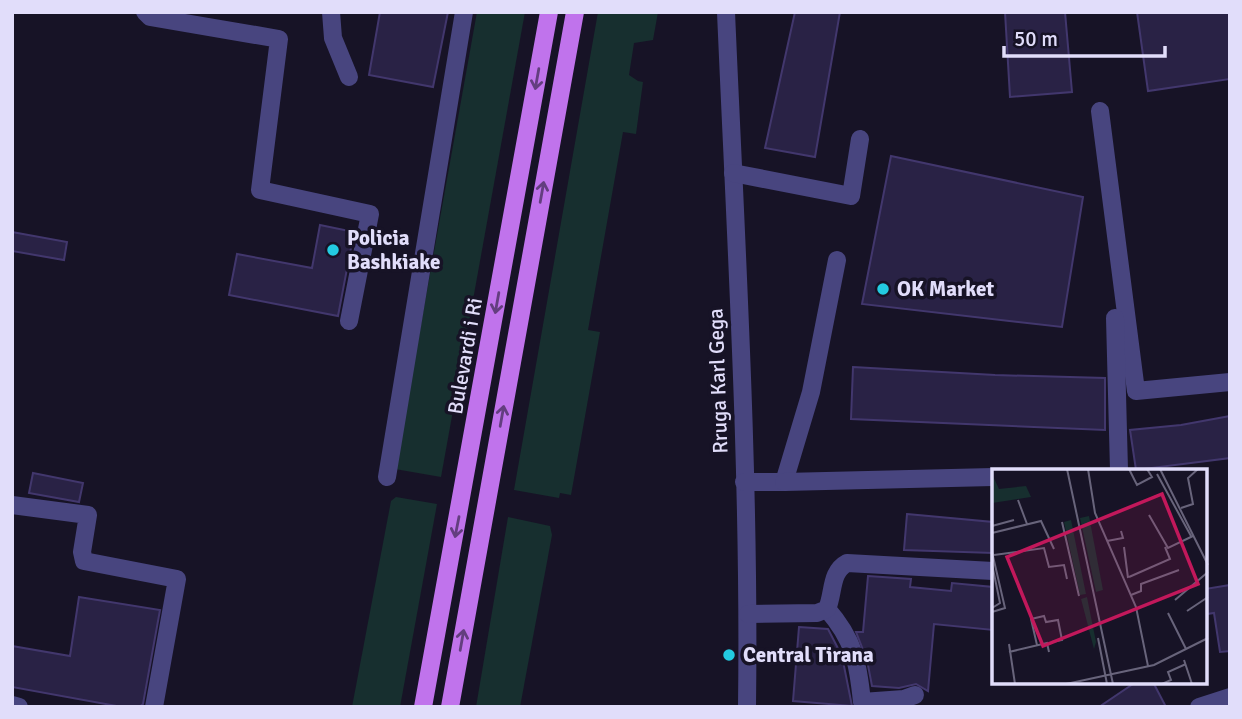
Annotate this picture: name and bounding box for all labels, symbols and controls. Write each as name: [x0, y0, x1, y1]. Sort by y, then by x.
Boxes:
scale bar: [1004, 14, 1165, 58]
text: 50 m: [1014, 26, 1058, 52]
one-way arrow: [530, 67, 543, 90]
one-way arrow: [536, 181, 550, 204]
place label: Policia Bashkiake: [347, 225, 440, 275]
marker: Policia Bashkiake: [325, 242, 341, 258]
place label: OK Market: [897, 276, 994, 302]
marker: OK Market: [875, 281, 891, 297]
one-way arrow: [490, 291, 503, 314]
street label: Bulevardi i Ri: [442, 296, 488, 416]
street label: Rruga Karl Gega: [702, 308, 734, 454]
one-way arrow: [496, 405, 509, 428]
inset map: [992, 469, 1207, 684]
one-way arrow: [449, 515, 463, 538]
one-way arrow: [456, 629, 469, 652]
place label: Central Tirana: [743, 642, 874, 668]
marker: Central Tirana: [721, 647, 737, 663]

